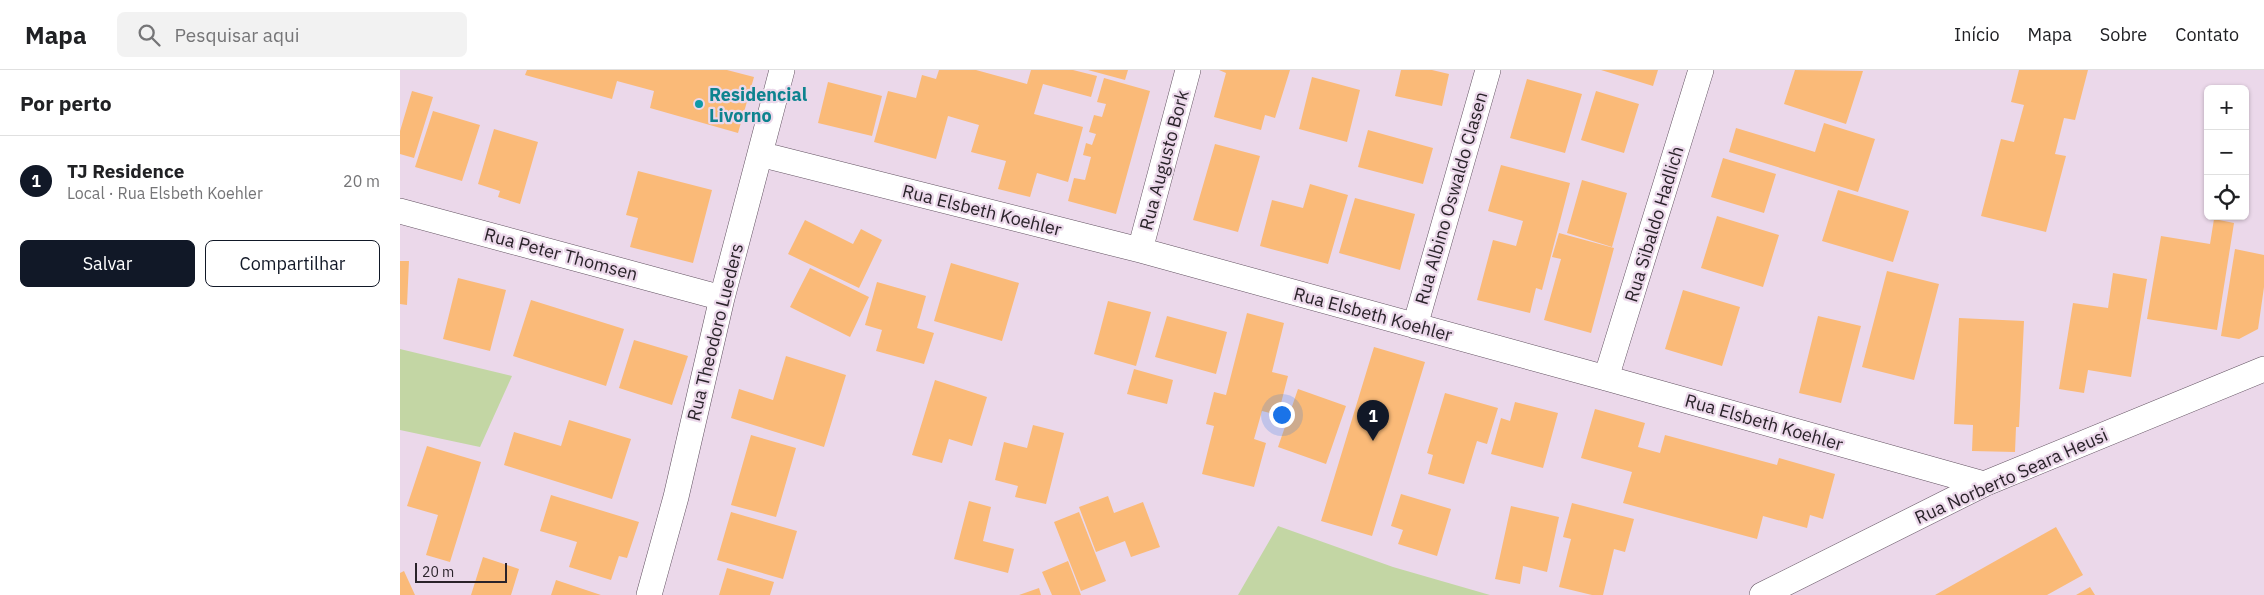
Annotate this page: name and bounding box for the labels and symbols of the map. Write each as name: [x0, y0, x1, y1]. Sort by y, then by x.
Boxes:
place label: Residencial Livorno: [709, 83, 808, 127]
street label: Rua Augusto Bork: [1134, 87, 1194, 233]
street label: Rua Albino Oswaldo Clasen: [1410, 89, 1492, 307]
marker: Residencial Livorno: [693, 98, 705, 110]
street label: Rua Sibaldo Hadlich: [1619, 143, 1689, 305]
street label: Rua Elsbeth Koehler: [900, 179, 1064, 241]
street label: Rua Peter Thomsen: [482, 222, 640, 286]
street label: Rua Theodoro Lueders: [682, 241, 748, 423]
street label: Rua Elsbeth Koehler: [1291, 282, 1455, 346]
street label: Rua Elsbeth Koehler: [1682, 388, 1846, 456]
pin: 1: [1357, 400, 1389, 441]
your location: [1269, 402, 1295, 428]
street label: Rua Norberto Seara Heusi: [1911, 423, 2111, 529]
scale bar: [415, 560, 508, 583]

